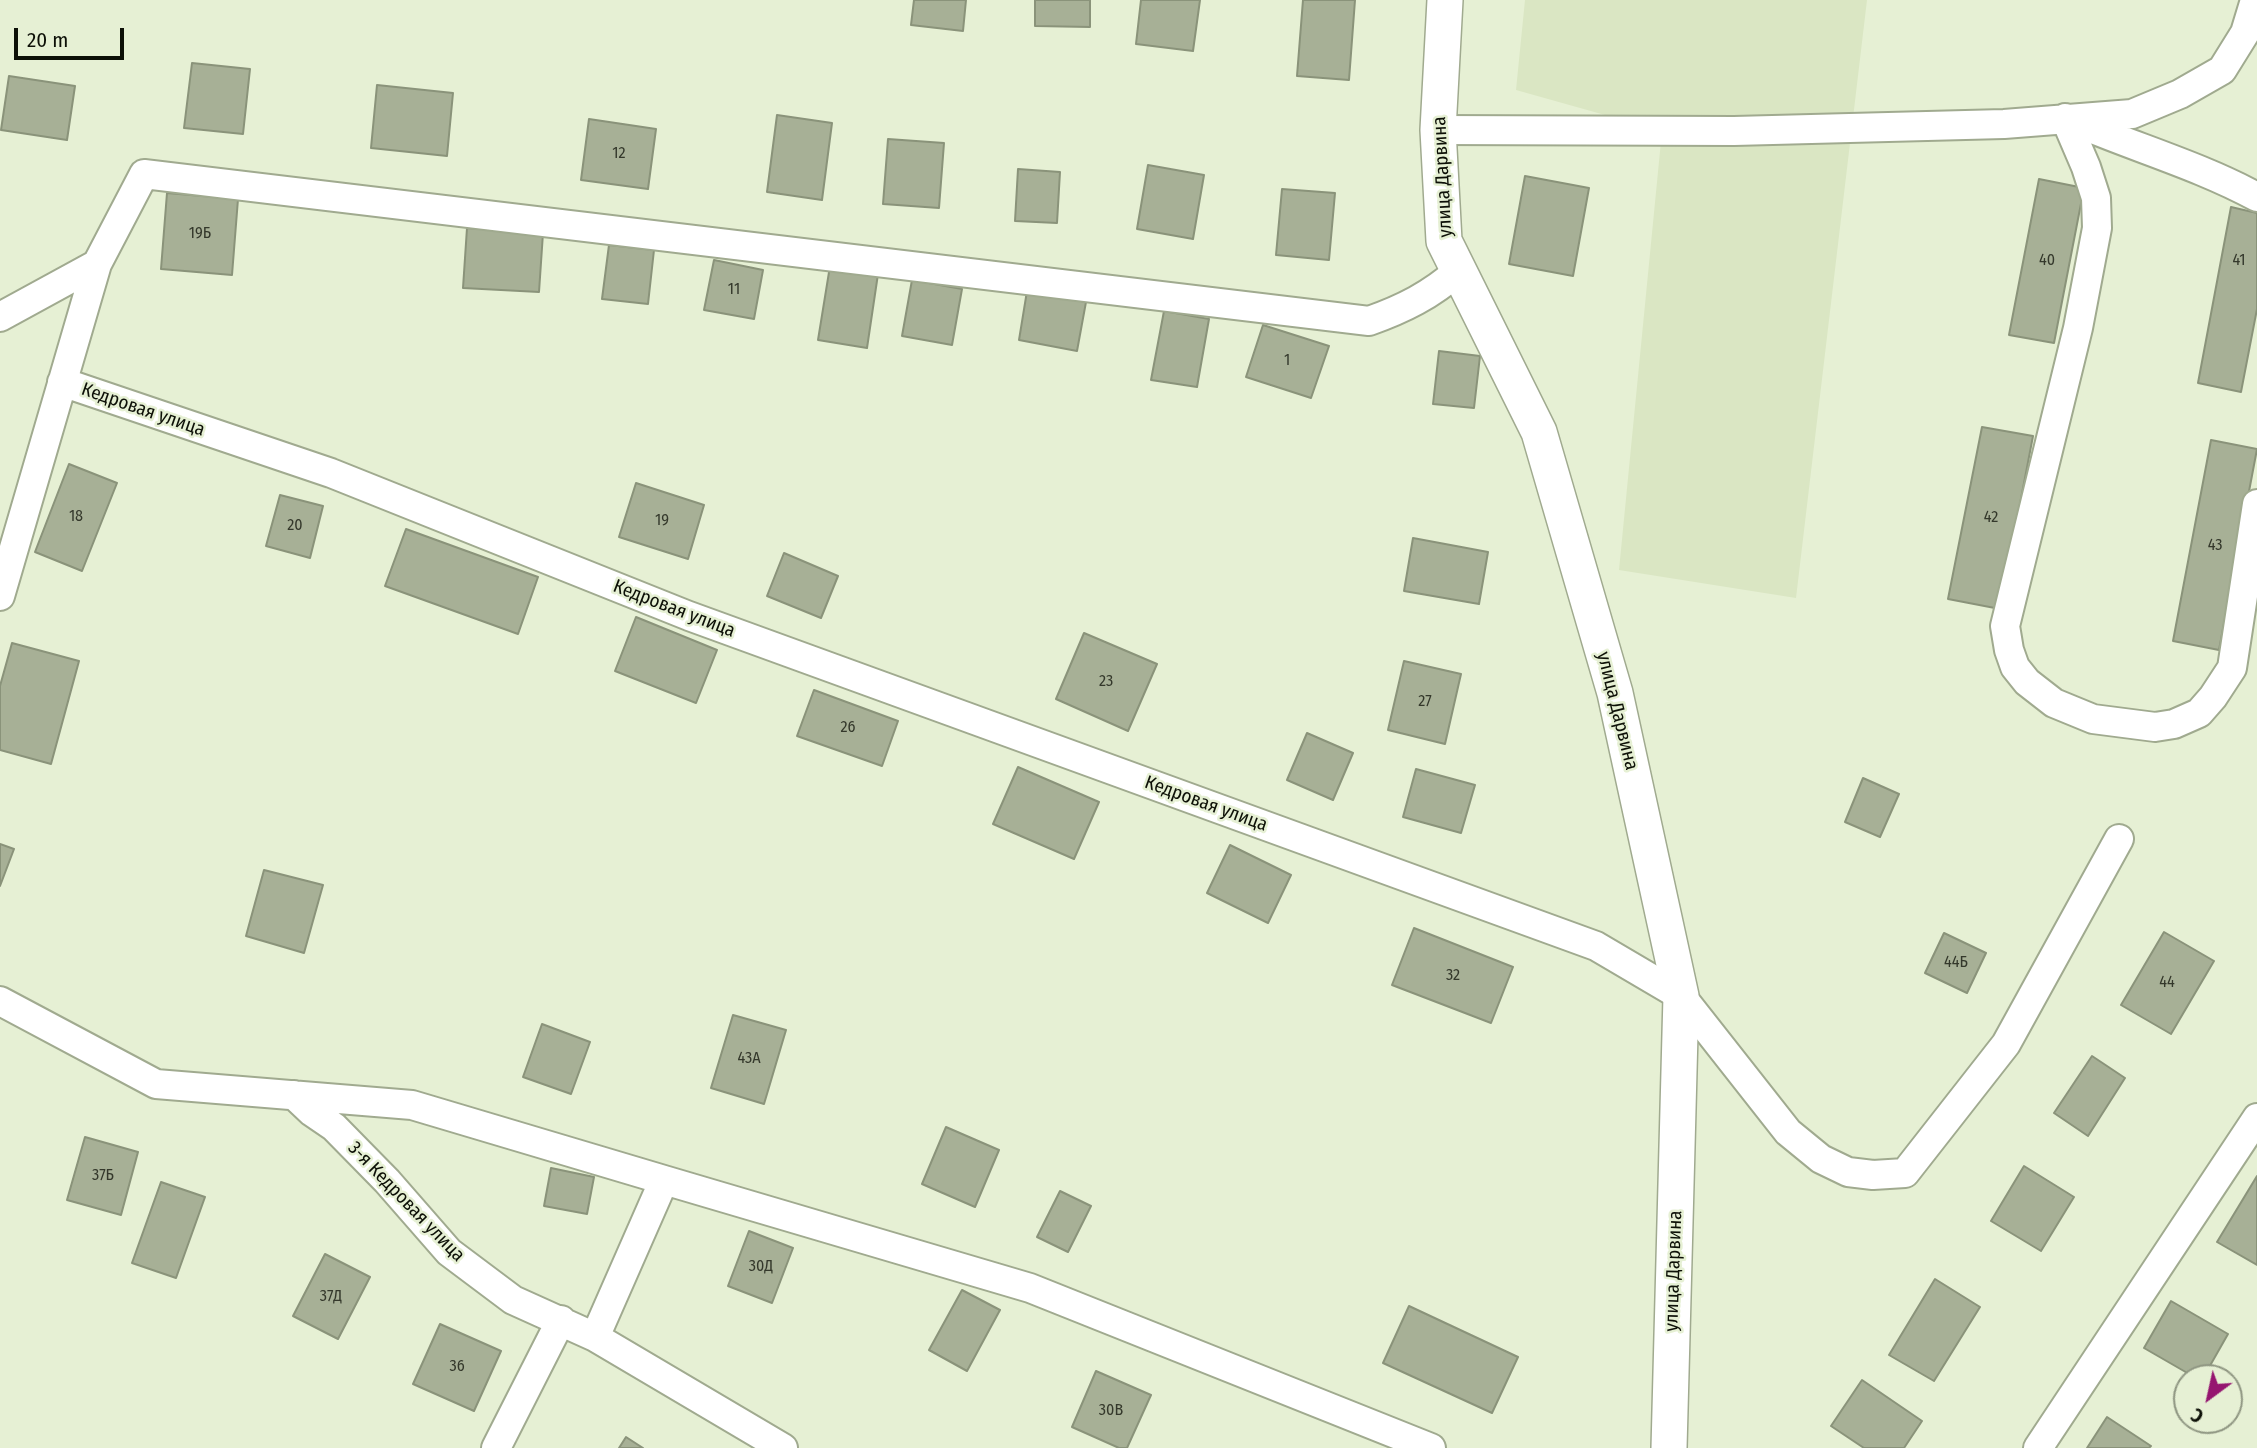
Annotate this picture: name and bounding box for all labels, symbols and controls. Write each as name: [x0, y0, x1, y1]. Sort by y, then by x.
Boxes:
scale bar: [18, 14, 128, 58]
text: 20 m: [27, 27, 68, 53]
street label: улица Дарвина: [1428, 116, 1458, 238]
house number: 12: [612, 144, 626, 164]
house number: 19Б: [189, 224, 211, 244]
house number: 40: [2039, 251, 2055, 271]
house number: 41: [2232, 251, 2246, 271]
house number: 11: [728, 280, 740, 300]
house number: 1: [1284, 351, 1290, 371]
street label: Кедровая улица: [78, 378, 208, 442]
house number: 18: [69, 507, 83, 527]
house number: 42: [1984, 508, 1998, 528]
house number: 19: [655, 511, 669, 531]
house number: 20: [287, 516, 303, 536]
house number: 43: [2208, 536, 2222, 556]
street label: Кедровая улица: [610, 575, 738, 643]
street label: улица Дарвина: [1591, 649, 1643, 773]
house number: 23: [1099, 672, 1113, 692]
house number: 27: [1418, 692, 1432, 712]
house number: 26: [841, 718, 855, 738]
street label: Кедровая улица: [1142, 771, 1270, 837]
house number: 44Б: [1944, 953, 1968, 973]
house number: 32: [1446, 966, 1460, 986]
house number: 44: [2159, 973, 2175, 993]
house number: 43А: [737, 1049, 761, 1069]
street label: 3-я Кедровая улица: [343, 1137, 469, 1267]
house number: 37Б: [92, 1166, 114, 1186]
street label: улица Дарвина: [1660, 1210, 1688, 1332]
house number: 30Д: [749, 1257, 773, 1277]
house number: 37Д: [320, 1287, 342, 1307]
house number: 36: [449, 1357, 465, 1377]
north arrow: [2173, 1364, 2243, 1434]
house number: 30В: [1099, 1401, 1123, 1421]
text: С: [2187, 1403, 2208, 1428]

